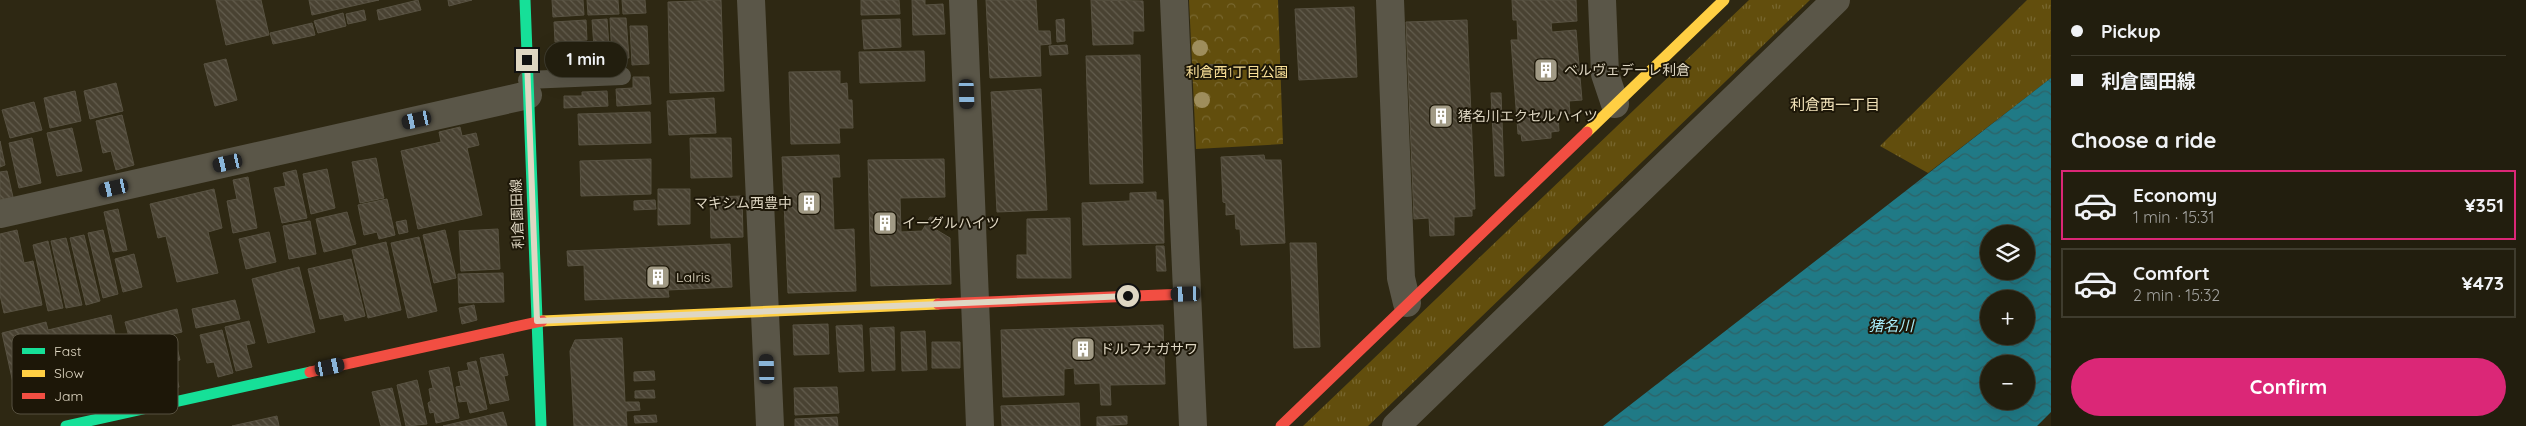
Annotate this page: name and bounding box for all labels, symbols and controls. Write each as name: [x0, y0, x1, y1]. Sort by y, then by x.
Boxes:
text: Pickup: [2101, 19, 2161, 43]
callout: 1 min: [544, 42, 627, 78]
route end: [516, 49, 538, 71]
text: 1 min: [567, 49, 605, 69]
building icon: ベルヴェデーレ利倉: [1533, 57, 1559, 83]
place label: ベルヴェデーレ利倉: [1564, 61, 1690, 79]
park label: 利倉西1丁目公園: [1185, 63, 1289, 81]
text: 利倉園田線: [2101, 69, 2196, 93]
car: [958, 79, 975, 109]
district label: 利倉西一丁目: [1790, 95, 1880, 114]
building icon: 猪名川エクセルハイツ: [1428, 103, 1454, 129]
place label: 猪名川エクセルハイツ: [1458, 107, 1598, 125]
car: [400, 109, 433, 131]
text: Choose a ride: [2071, 126, 2216, 154]
car: [211, 152, 244, 174]
car: [97, 177, 130, 199]
street label: 利倉園田線: [507, 179, 527, 249]
icon: car: [2073, 183, 2118, 228]
text: Economy: [2133, 183, 2217, 207]
building icon: マキシム西豊中: [796, 190, 822, 216]
text: ¥351: [2464, 193, 2504, 217]
place label: マキシム西豊中: [694, 194, 792, 212]
text: 1 min · 15:31: [2133, 207, 2214, 227]
building icon: イーグルハイツ: [872, 210, 898, 236]
place label: イーグルハイツ: [902, 214, 1000, 232]
map controls: [1980, 225, 2035, 410]
button: layers: [1980, 225, 2035, 280]
icon: car: [2073, 261, 2118, 306]
text: Comfort: [2133, 261, 2210, 285]
building icon: LaIris: [645, 264, 671, 290]
place label: LaIris: [676, 268, 710, 286]
text: ¥473: [2461, 271, 2504, 295]
route start: [1117, 285, 1139, 307]
text: 2 min · 15:32: [2133, 285, 2220, 305]
car: [1170, 286, 1201, 302]
button: +: [1980, 290, 2035, 345]
water label: 猪名川: [1868, 316, 1915, 335]
legend: [12, 334, 178, 414]
building icon: ドルフナガサワ: [1070, 336, 1096, 362]
place label: ドルフナガサワ: [1100, 340, 1198, 358]
text: Fast: [54, 342, 82, 360]
car: [758, 354, 775, 384]
button: −: [1980, 355, 2035, 410]
car: [313, 357, 346, 377]
button: Confirm: [2071, 358, 2506, 416]
text: Slow: [54, 364, 84, 382]
text: Jam: [54, 387, 83, 405]

